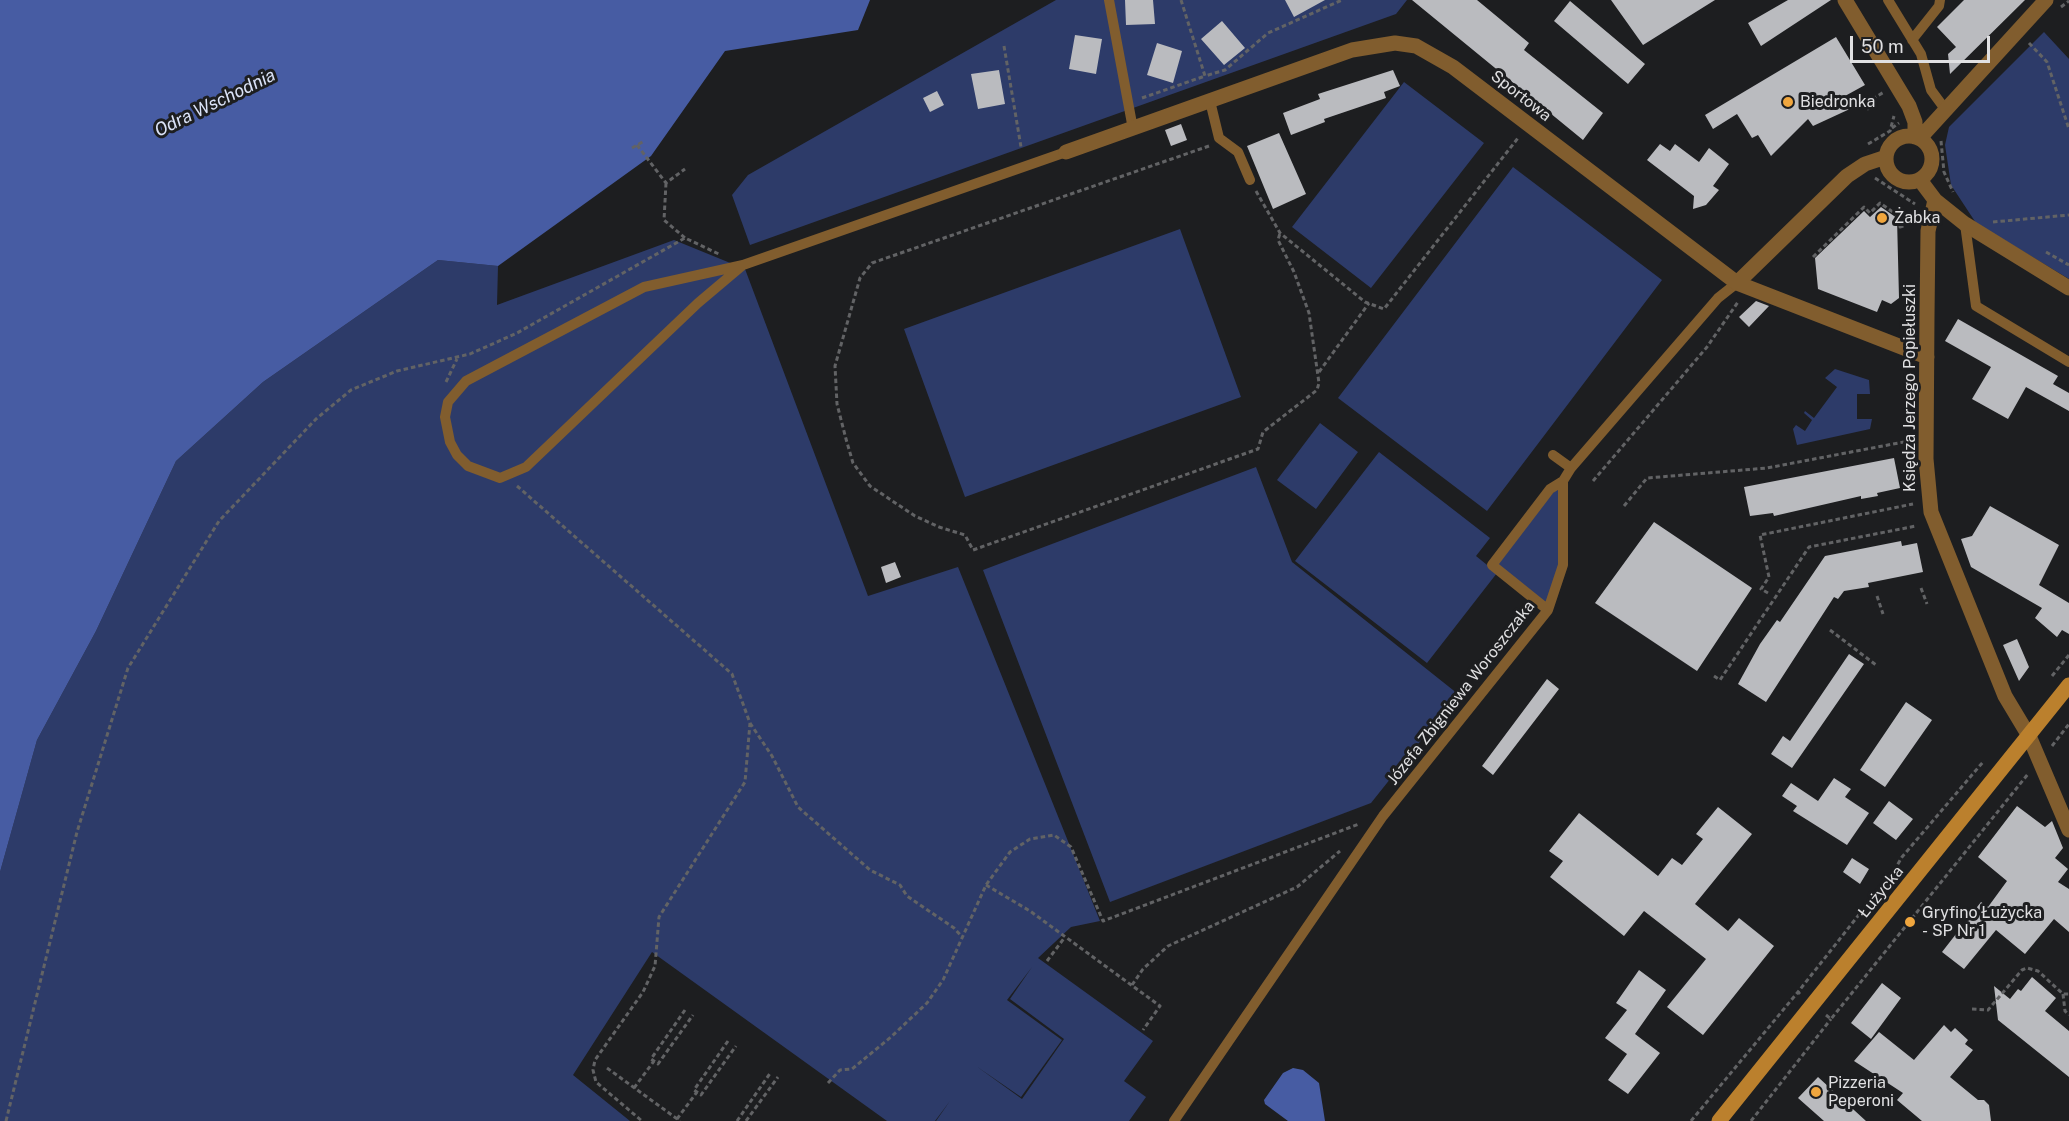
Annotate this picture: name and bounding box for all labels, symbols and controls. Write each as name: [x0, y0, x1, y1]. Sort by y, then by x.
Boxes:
scale bar: [1853, 24, 1992, 62]
text: 50 m: [1861, 36, 1904, 57]
water label: Odra Wschodnia: [151, 64, 279, 142]
street label: Sportowa: [1487, 66, 1555, 126]
place label: Biedronka: [1800, 92, 1875, 112]
marker: Biedronka: [1781, 95, 1795, 109]
place label: Żabka: [1894, 208, 1940, 228]
marker: Żabka: [1875, 211, 1889, 225]
street label: Księdza Jerzego Popiełuszki: [1900, 284, 1920, 492]
street label: Józefa Zbigniewa Woroszczaka: [1383, 597, 1539, 789]
street label: Łużycka: [1854, 862, 1908, 922]
place label: Gryfino Łużycka - SP Nr 1: [1922, 903, 2042, 941]
marker: Gryfino Łużycka - SP Nr 1: [1903, 915, 1917, 929]
place label: Pizzeria Peperoni: [1828, 1073, 1894, 1111]
marker: Pizzeria Peperoni: [1809, 1085, 1823, 1099]

